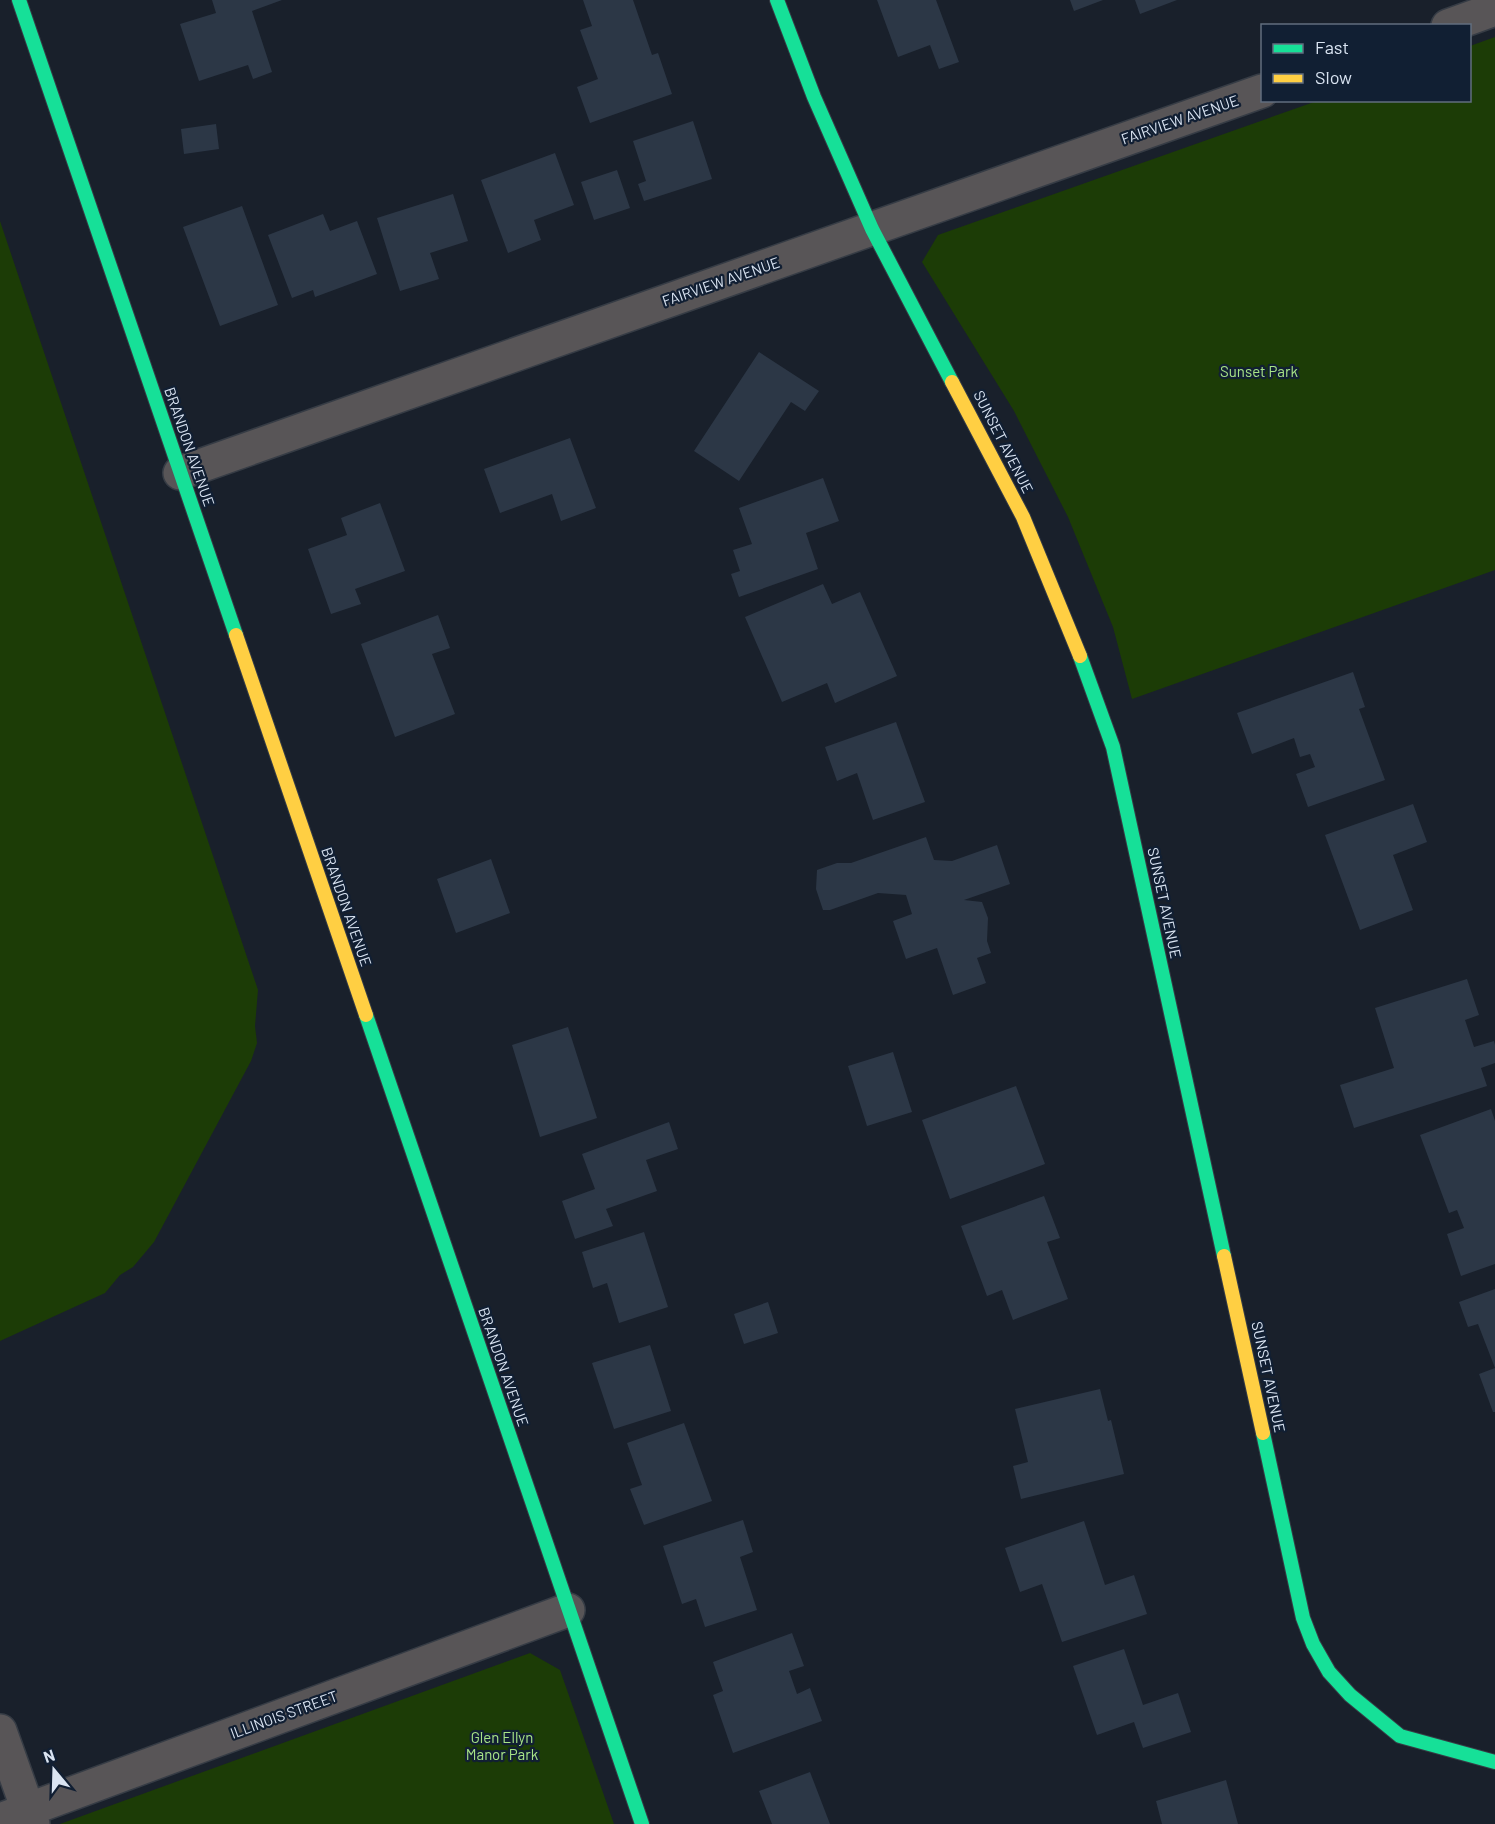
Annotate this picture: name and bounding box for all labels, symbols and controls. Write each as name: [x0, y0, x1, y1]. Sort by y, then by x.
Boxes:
legend: [1261, 24, 1471, 102]
text: Fast: [1315, 36, 1349, 58]
text: Slow: [1315, 66, 1352, 88]
street label: FAIRVIEW AVENUE: [1119, 91, 1241, 148]
street label: FAIRVIEW AVENUE: [660, 253, 782, 310]
park label: Sunset Park: [1220, 362, 1298, 380]
street label: BRANDON AVENUE: [161, 385, 219, 509]
street label: SUNSET AVENUE: [970, 387, 1038, 496]
street label: BRANDON AVENUE: [318, 845, 376, 969]
street label: SUNSET AVENUE: [1144, 846, 1186, 960]
street label: BRANDON AVENUE: [475, 1305, 533, 1429]
street label: SUNSET AVENUE: [1248, 1320, 1290, 1434]
street label: ILLINOIS STREET: [228, 1686, 340, 1742]
park label: Glen Ellyn Manor Park: [466, 1728, 539, 1763]
north arrow: [24, 1740, 84, 1800]
text: N: [41, 1745, 57, 1766]

